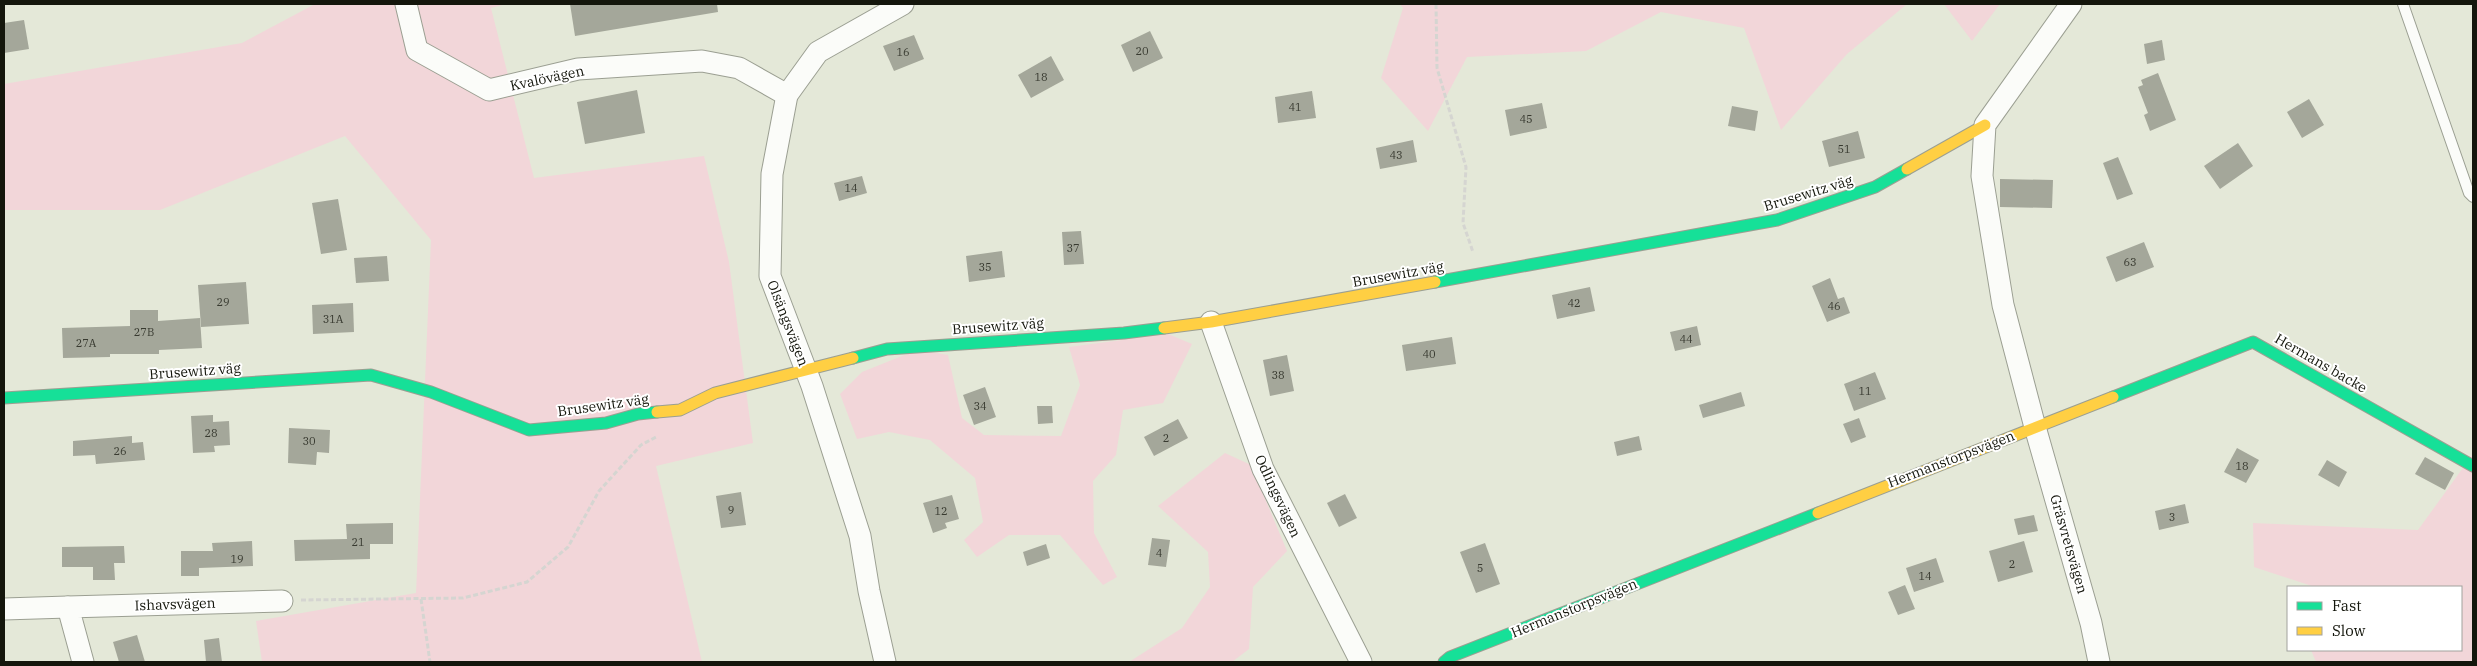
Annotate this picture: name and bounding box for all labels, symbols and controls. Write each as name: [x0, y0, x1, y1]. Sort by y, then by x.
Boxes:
house number: 20: [1135, 44, 1149, 58]
house number: 16: [896, 45, 910, 59]
street label: Kvalövägen: [508, 61, 586, 95]
house number: 18: [1034, 70, 1048, 84]
house number: 41: [1288, 100, 1302, 114]
house number: 45: [1519, 112, 1533, 126]
house number: 51: [1837, 142, 1851, 156]
house number: 43: [1389, 148, 1403, 162]
street label: Brusewitz väg: [1761, 171, 1855, 215]
house number: 14: [844, 181, 858, 195]
house number: 37: [1066, 241, 1080, 255]
house number: 63: [2123, 255, 2137, 269]
street label: Brusewitz väg: [1351, 257, 1445, 291]
house number: 35: [978, 260, 992, 274]
street label: Olsängsvägen: [763, 277, 813, 369]
house number: 29: [216, 295, 230, 309]
house number: 42: [1567, 296, 1581, 310]
house number: 46: [1827, 299, 1841, 313]
house number: 31A: [323, 312, 344, 326]
street label: Brusewitz väg: [952, 314, 1045, 338]
house number: 27B: [134, 325, 154, 339]
street label: Hermans backe: [2272, 329, 2370, 397]
house number: 44: [1679, 332, 1693, 346]
house number: 27A: [76, 336, 97, 350]
house number: 40: [1422, 347, 1436, 361]
street label: Brusewitz väg: [149, 359, 242, 383]
house number: 38: [1271, 368, 1285, 382]
house number: 11: [1858, 384, 1872, 398]
street label: Brusewitz väg: [556, 390, 650, 420]
house number: 34: [973, 399, 987, 413]
house number: 28: [204, 426, 218, 440]
street label: Hermanstorpsvägen: [1885, 426, 2017, 492]
house number: 2: [1163, 431, 1169, 445]
house number: 30: [302, 434, 316, 448]
house number: 26: [113, 444, 127, 458]
street label: Odlingsvägen: [1251, 452, 1305, 540]
house number: 18: [2235, 459, 2249, 473]
street label: Gräsvretsvägen: [2046, 492, 2092, 596]
house number: 9: [728, 503, 734, 517]
house number: 12: [934, 504, 948, 518]
house number: 3: [2169, 510, 2175, 524]
house number: 21: [351, 535, 365, 549]
house number: 4: [1156, 546, 1163, 560]
house number: 19: [230, 552, 244, 566]
house number: 2: [2009, 557, 2015, 571]
house number: 5: [1477, 561, 1483, 575]
house number: 14: [1918, 569, 1932, 583]
street label: Hermanstorpsvägen: [1508, 574, 1640, 642]
legend: [2287, 586, 2462, 651]
street label: Ishavsvägen: [134, 594, 216, 614]
text: Fast: [2332, 596, 2362, 615]
text: Slow: [2332, 621, 2366, 640]

